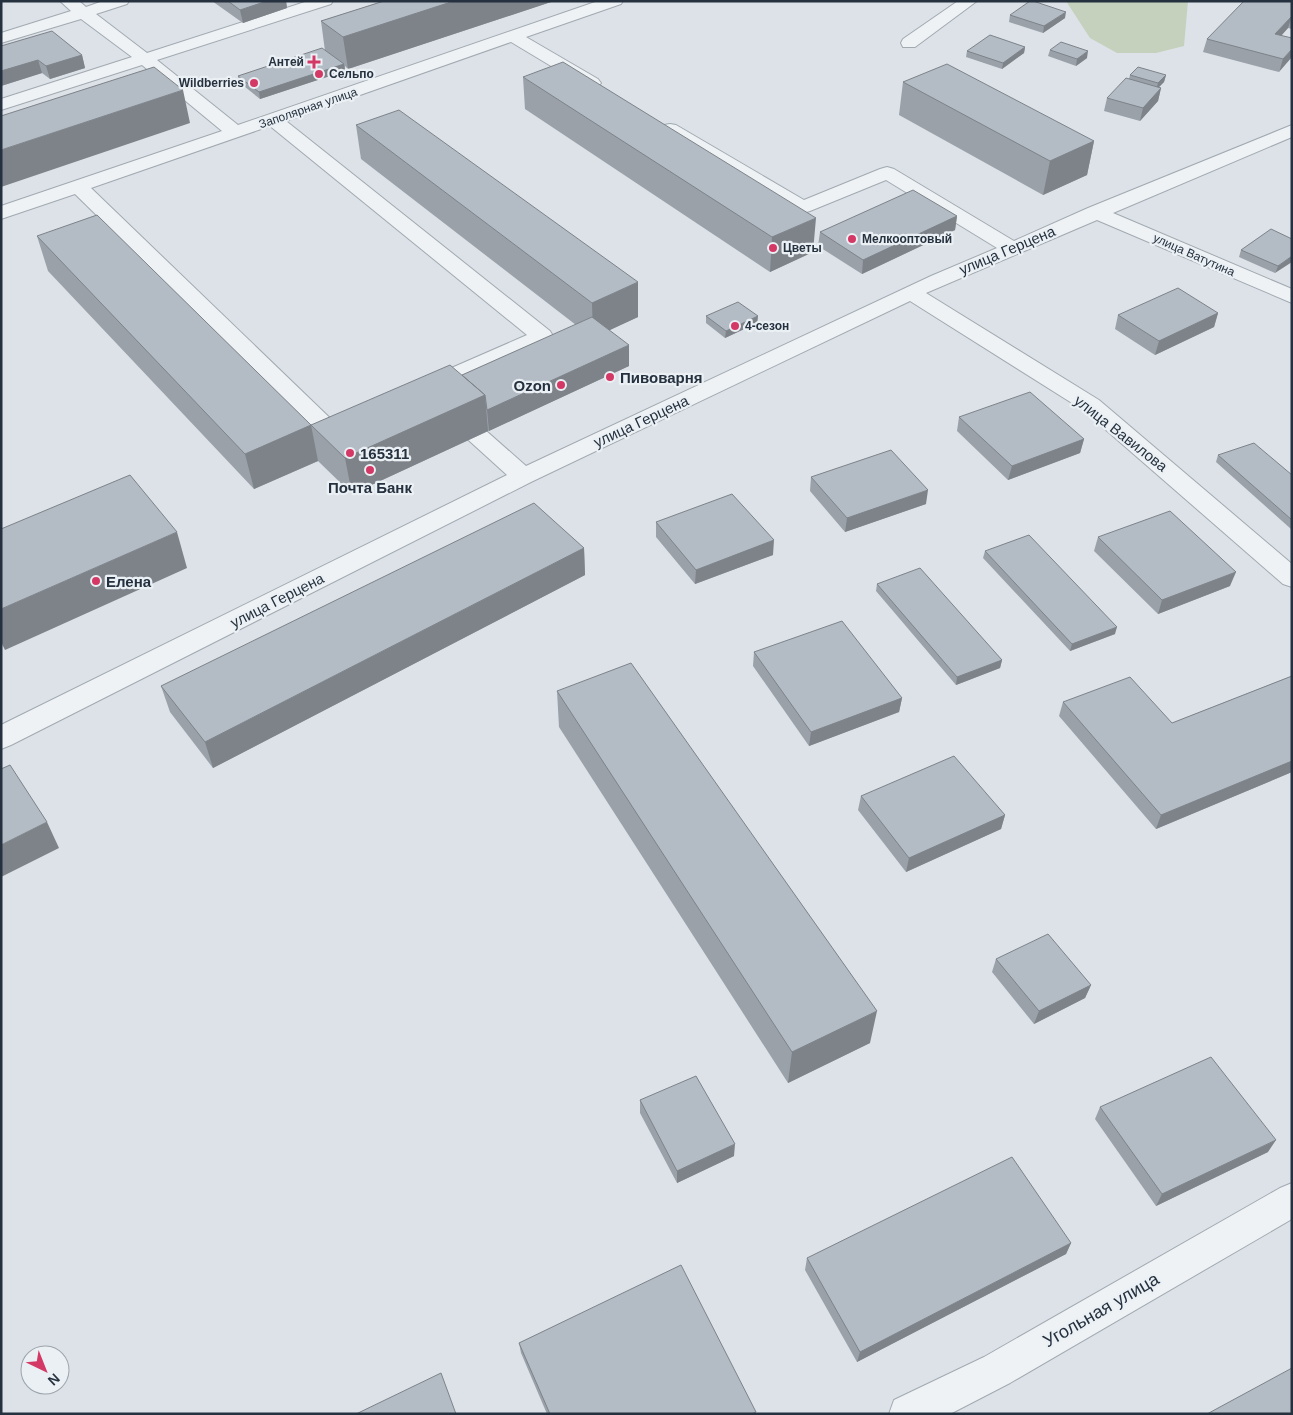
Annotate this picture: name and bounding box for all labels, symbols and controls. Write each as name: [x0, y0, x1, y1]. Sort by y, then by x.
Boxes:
place label: Антей: [268, 55, 304, 69]
marker: Антей: [308, 56, 320, 68]
place label: Сельпо: [329, 67, 374, 81]
marker: Сельпо: [313, 68, 325, 80]
place label: Wildberries: [179, 76, 244, 90]
marker: Wildberries: [248, 77, 260, 89]
street label: Заполярная улица: [257, 84, 359, 131]
street label: улица Герцена: [956, 222, 1058, 278]
street label: улица Ватутина: [1151, 231, 1237, 279]
place label: Мелкооптовый: [862, 232, 952, 246]
marker: Мелкооптовый: [846, 233, 858, 245]
place label: Цветы: [783, 241, 822, 255]
marker: Цветы: [767, 242, 779, 254]
place label: 4-сезон: [745, 319, 789, 333]
marker: 4-сезон: [729, 320, 741, 332]
place label: Пивоварня: [620, 369, 703, 386]
marker: Пивоварня: [604, 371, 616, 383]
place label: Ozon: [514, 377, 551, 394]
marker: Ozon: [555, 379, 567, 391]
street label: улица Герцена: [591, 391, 692, 450]
street label: улица Вавилова: [1071, 391, 1171, 475]
place label: 165311: [360, 445, 409, 462]
marker: 165311: [344, 447, 356, 459]
marker: Почта Банк: [364, 464, 376, 476]
place label: Почта Банк: [328, 479, 412, 496]
street label: улица Герцена: [227, 569, 327, 631]
place label: Елена: [106, 573, 152, 590]
marker: Елена: [90, 575, 102, 587]
street label: Угольная улица: [1039, 1268, 1163, 1351]
north arrow: [20, 1345, 70, 1395]
text: N: [45, 1370, 63, 1389]

